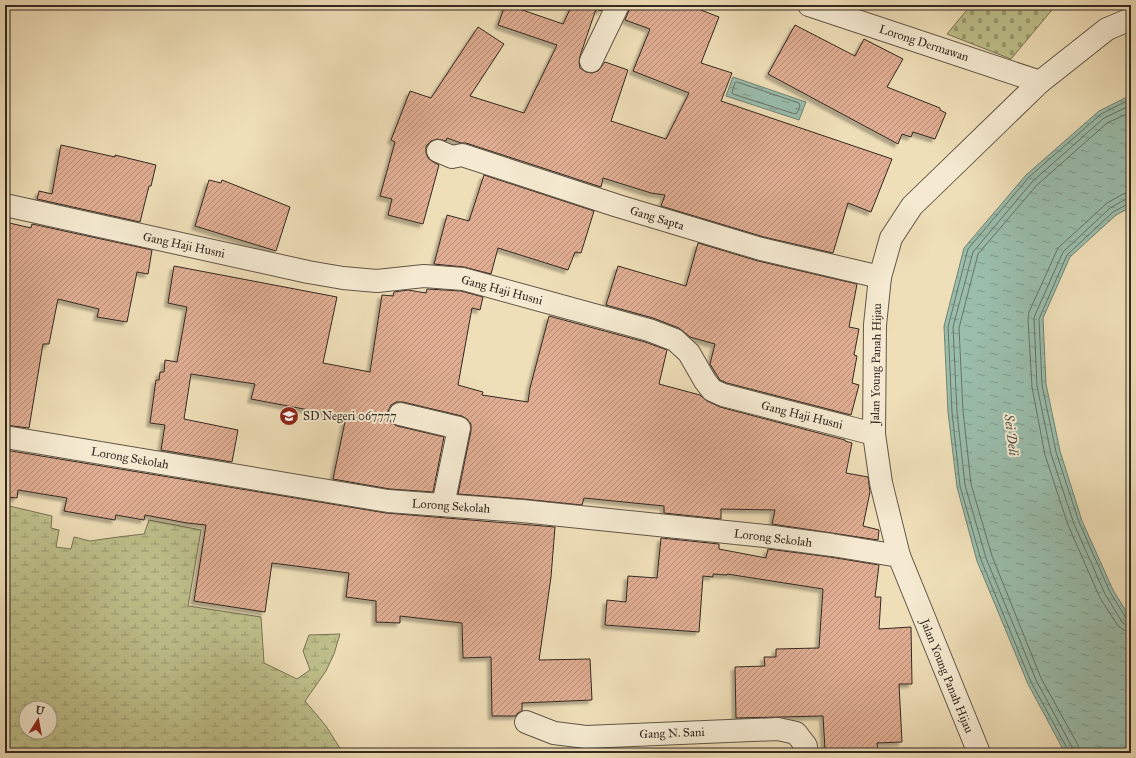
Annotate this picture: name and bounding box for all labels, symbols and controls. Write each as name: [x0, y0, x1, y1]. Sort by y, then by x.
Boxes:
street label: Lorong Dermawan: [877, 22, 971, 65]
street label: Gang Sapta: [628, 203, 687, 234]
street label: Gang Haji Husni: [141, 229, 227, 262]
street label: Gang Haji Husni: [460, 272, 545, 309]
street label: Jalan Young Panah Hijau: [868, 302, 885, 427]
street label: Gang Haji Husni: [760, 398, 845, 433]
school or university icon: SD Negeri 067777: [278, 405, 300, 427]
place label: SD Negeri 067777: [303, 409, 397, 424]
water label: Sei Deli: [1000, 412, 1022, 457]
street label: Lorong Sekolah: [90, 444, 170, 473]
street label: Lorong Sekolah: [411, 496, 491, 517]
street label: Lorong Sekolah: [733, 526, 813, 551]
street label: Jalan Young Panah Hijau: [916, 615, 976, 736]
north arrow: [18, 700, 58, 740]
text: U: [34, 703, 46, 718]
street label: Gang N. Sani: [639, 725, 706, 742]

